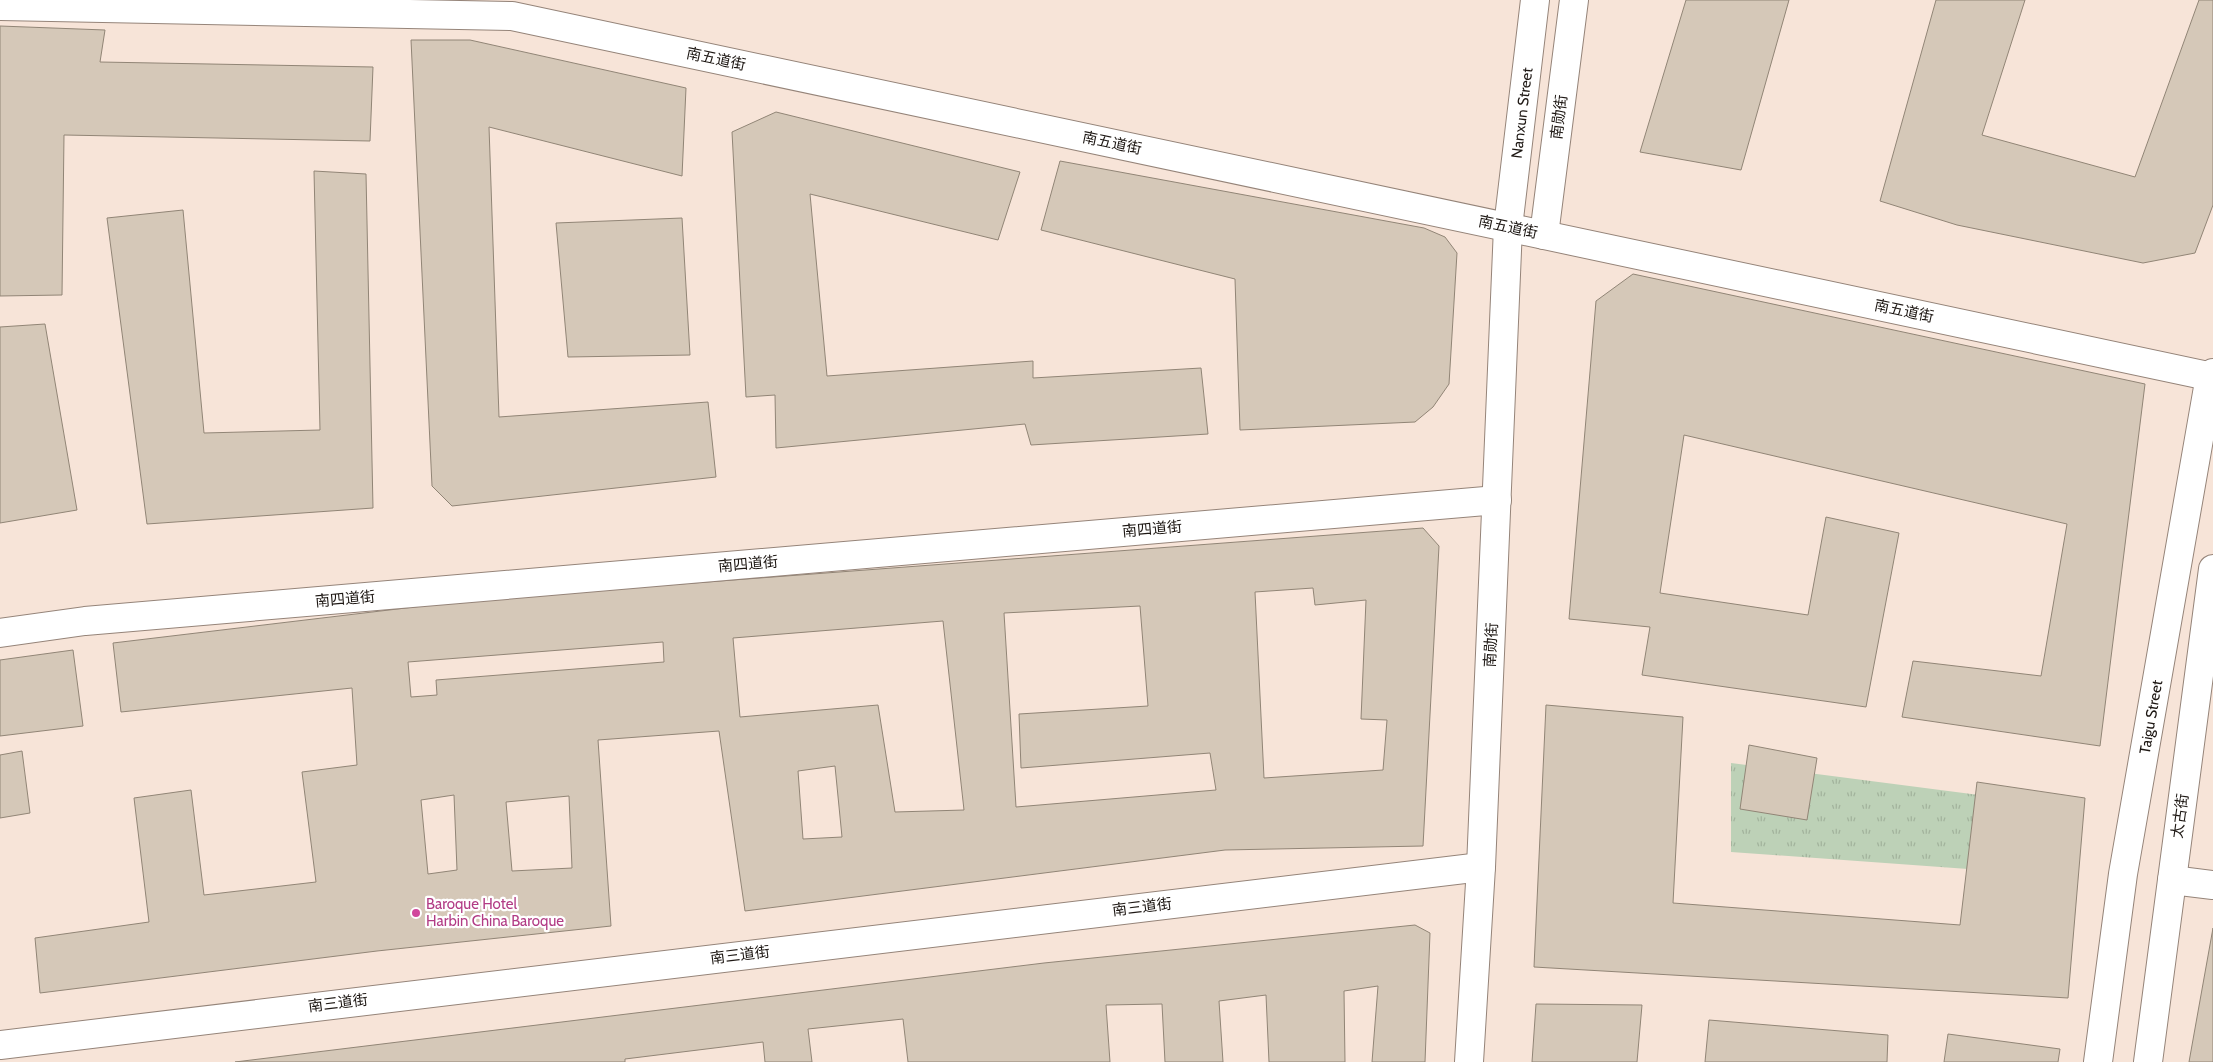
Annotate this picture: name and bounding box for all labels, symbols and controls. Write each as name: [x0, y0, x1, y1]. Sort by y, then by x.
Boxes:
street label: 南五道街: [685, 44, 747, 74]
street label: Nanxun Street: [1508, 67, 1536, 159]
street label: 南勋街: [1547, 94, 1571, 140]
street label: 南五道街: [1081, 128, 1143, 158]
street label: 南五道街: [1477, 212, 1539, 242]
street label: 南五道街: [1873, 296, 1935, 326]
street label: 南四道街: [1121, 517, 1183, 541]
street label: 南四道街: [717, 552, 779, 576]
street label: 南四道街: [314, 587, 376, 611]
street label: 南勋街: [1481, 622, 1501, 668]
street label: Taigu Street: [2136, 679, 2166, 755]
street label: 太古街: [2168, 792, 2192, 840]
street label: 南三道街: [1111, 894, 1173, 920]
place label: Baroque Hotel Harbin China Baroque: [426, 895, 564, 930]
marker: Baroque Hotel Harbin China Baroque: [410, 907, 422, 919]
street label: 南三道街: [709, 942, 771, 968]
street label: 南三道街: [307, 990, 369, 1016]

